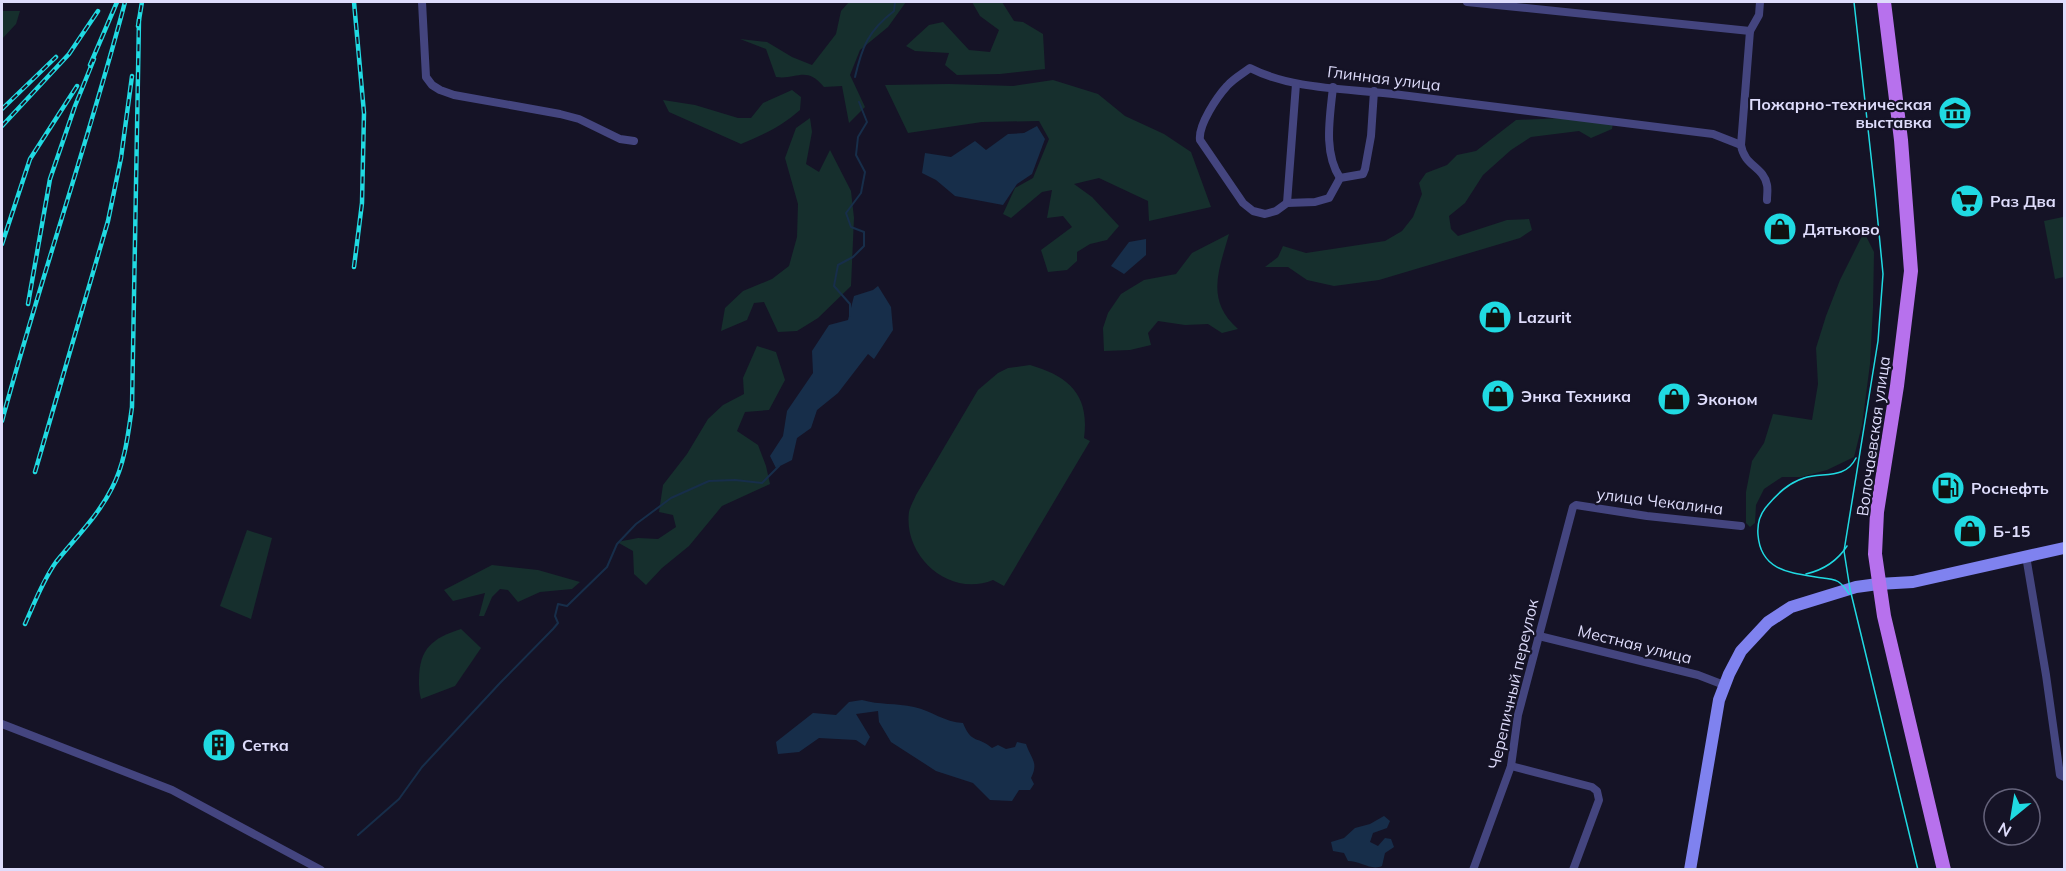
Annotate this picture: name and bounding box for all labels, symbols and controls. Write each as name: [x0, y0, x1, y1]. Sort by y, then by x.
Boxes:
street label: Глинная улица: [1326, 61, 1442, 95]
place label: Пожарно-техническая выставка: [1749, 94, 1932, 132]
museum icon: Пожарно-техническая выставка: [1937, 95, 1973, 131]
supermarket icon: Раз Два: [1949, 183, 1985, 219]
place label: Раз Два: [1990, 191, 2056, 211]
shop icon: Дятьково: [1762, 211, 1798, 247]
place label: Дятьково: [1803, 219, 1880, 239]
shop icon: Lazurit: [1477, 299, 1513, 335]
place label: Lazurit: [1518, 307, 1571, 327]
street label: Волочаевская улица: [1852, 355, 1894, 517]
shop icon: Энка Техника: [1480, 378, 1516, 414]
shop icon: Эконом: [1656, 381, 1692, 417]
place label: Энка Техника: [1521, 386, 1631, 406]
place label: Эконом: [1697, 389, 1758, 409]
fuel station icon: Роснефть: [1930, 470, 1966, 506]
place label: Роснефть: [1971, 478, 2049, 498]
street label: улица Чекалина: [1596, 483, 1724, 519]
shop icon: Б-15: [1952, 513, 1988, 549]
place label: Б-15: [1993, 521, 2031, 541]
street label: Черепичный переулок: [1484, 597, 1542, 771]
street label: Местная улица: [1576, 620, 1694, 668]
building icon: Сетка: [201, 727, 237, 763]
place label: Сетка: [242, 735, 289, 755]
north arrow: [1982, 787, 2042, 847]
text: N: [1994, 818, 2015, 842]

